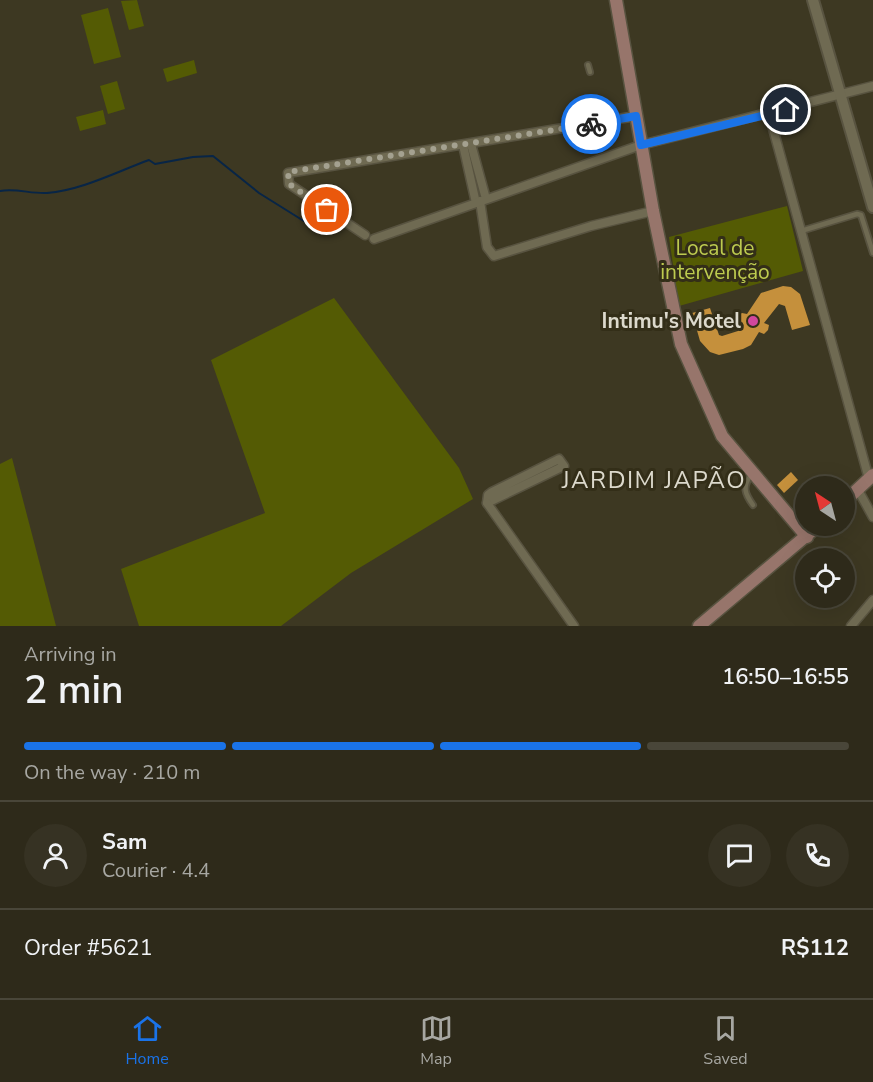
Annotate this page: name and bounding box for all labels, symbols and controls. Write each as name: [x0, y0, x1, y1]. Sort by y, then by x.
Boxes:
pin: [760, 84, 811, 135]
icon: home: [769, 93, 802, 126]
courier: [561, 94, 621, 154]
icon: bike: [575, 108, 608, 141]
pin: [301, 184, 352, 235]
icon: bag: [310, 193, 343, 226]
park label: Local de intervenção: [660, 234, 770, 286]
place label: Intimu's Motel: [602, 307, 741, 335]
marker: Intimu's Motel: [746, 314, 760, 328]
district label: JARDIM JAPÃO: [561, 464, 746, 496]
north arrow: [795, 476, 855, 536]
map controls: [795, 476, 855, 608]
button: locate: [795, 548, 855, 608]
text: Arriving in: [24, 641, 117, 668]
text: 16:50–16:55: [722, 662, 849, 692]
text: 2 min: [24, 664, 123, 717]
text: On the way · 210 m: [24, 759, 200, 786]
button: person: [24, 824, 87, 887]
button: chat: [708, 824, 771, 887]
button: phone: [786, 824, 849, 887]
text: Sam: [102, 827, 147, 857]
text: Courier · 4.4: [102, 857, 210, 884]
text: Order #5621: [24, 933, 153, 963]
text: R$112: [781, 933, 849, 963]
tab: Home: [125, 1012, 169, 1070]
tab: Map: [420, 1012, 453, 1070]
tab: Saved: [703, 1012, 748, 1070]

